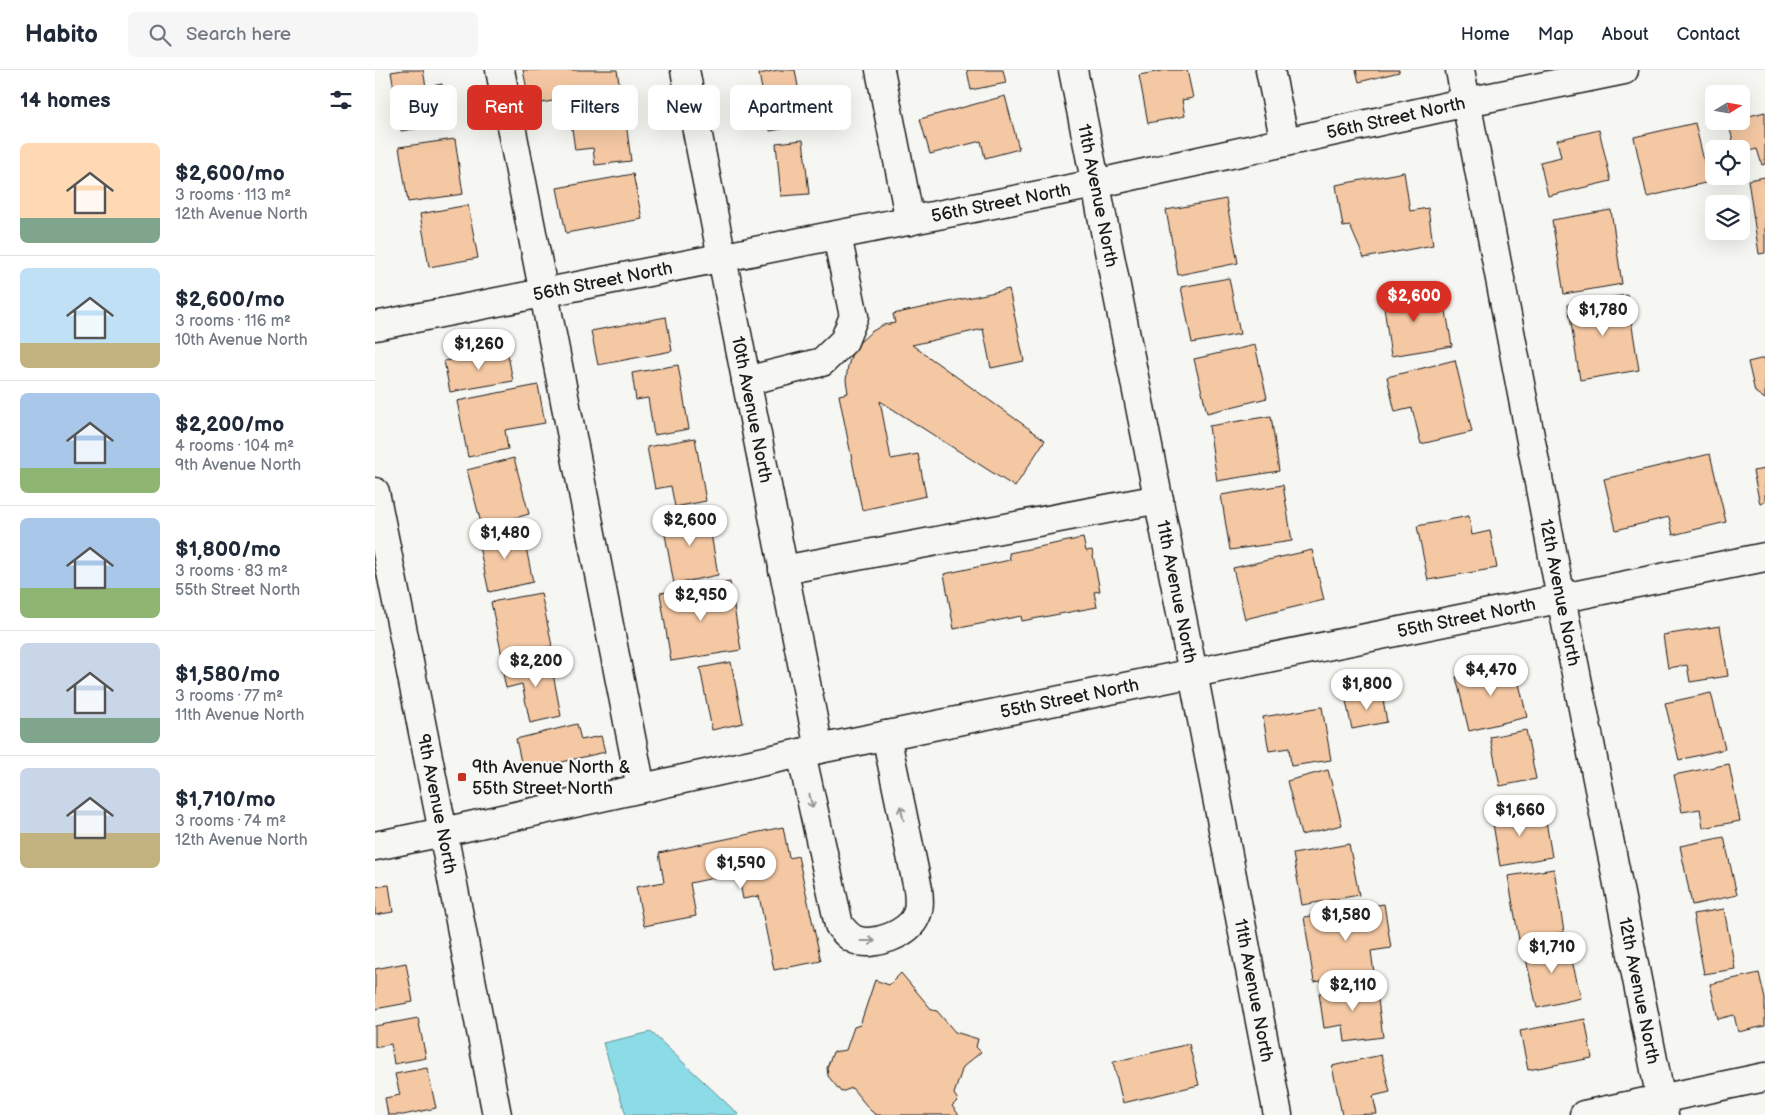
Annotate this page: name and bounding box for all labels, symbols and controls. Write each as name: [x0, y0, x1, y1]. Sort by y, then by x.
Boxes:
search box: [128, 12, 478, 57]
text: Habito: [25, 20, 98, 49]
icon: search: [146, 21, 174, 49]
text: Search here: [186, 23, 291, 46]
text: Home: [1461, 24, 1510, 45]
text: Map: [1538, 24, 1574, 45]
text: About: [1602, 24, 1649, 45]
text: Contact: [1677, 24, 1740, 45]
chip: Buy: [390, 85, 457, 130]
chip: Rent: [467, 85, 542, 130]
chip: Filters: [552, 85, 638, 130]
chip: New: [648, 85, 720, 130]
chip: Apartment: [730, 85, 851, 130]
north arrow: [1705, 85, 1750, 130]
map controls: [1705, 85, 1750, 240]
icon: filters: [327, 86, 355, 114]
text: 14 homes: [20, 88, 111, 113]
street label: 56th Street North: [1324, 92, 1467, 143]
street label: 11th Avenue North: [1073, 122, 1122, 269]
button: locate: [1705, 140, 1750, 185]
text: $2,600/mo: [175, 161, 285, 186]
icon: home: [60, 163, 120, 223]
street label: 56th Street North: [929, 179, 1072, 227]
text: 3 rooms · 113 m²: [175, 186, 291, 205]
button: layers: [1705, 195, 1750, 240]
text: 12th Avenue North: [175, 205, 308, 224]
street label: 56th Street North: [531, 257, 674, 305]
pin: $2,600: [1373, 280, 1455, 323]
text: $2,600/mo: [175, 287, 285, 312]
text: $2,600: [1387, 287, 1441, 306]
icon: home: [60, 288, 120, 348]
pin: $1,780: [1562, 294, 1644, 337]
text: $1,780: [1578, 301, 1628, 320]
text: 3 rooms · 116 m²: [175, 312, 291, 331]
pin: $1,260: [438, 328, 520, 371]
text: 10th Avenue North: [175, 331, 308, 350]
street label: 10th Avenue North: [727, 334, 777, 485]
text: $1,260: [454, 335, 504, 354]
text: $2,200/mo: [175, 412, 284, 437]
icon: home: [60, 413, 120, 473]
text: 4 rooms · 104 m²: [175, 437, 294, 456]
text: 9th Avenue North: [175, 456, 301, 475]
pin: $2,600: [649, 504, 731, 547]
text: $2,600: [663, 511, 717, 530]
street label: 12th Avenue North: [1536, 517, 1585, 668]
pin: $1,480: [464, 518, 546, 560]
street label: 11th Avenue North: [1152, 518, 1201, 665]
text: $1,480: [480, 524, 530, 543]
text: $1,800/mo: [175, 537, 281, 562]
icon: home: [60, 538, 120, 598]
text: 3 rooms · 83 m²: [175, 562, 288, 581]
pin: $2,950: [660, 580, 742, 622]
text: 55th Street North: [175, 581, 300, 600]
text: $2,950: [675, 586, 727, 605]
street label: 55th Street North: [1395, 593, 1538, 642]
pin: $2,200: [495, 646, 577, 688]
text: $2,200: [510, 652, 562, 671]
pin: $4,470: [1450, 654, 1532, 697]
text: $4,470: [1465, 661, 1517, 680]
text: $1,580/mo: [175, 662, 280, 687]
icon: home: [60, 663, 120, 723]
pin: $1,800: [1326, 668, 1408, 711]
street label: 55th Street North: [998, 674, 1141, 722]
text: $1,800: [1342, 675, 1392, 694]
text: 3 rooms · 77 m²: [175, 687, 283, 706]
text: 11th Avenue North: [175, 706, 304, 725]
street label: 9th Avenue North: [413, 732, 461, 876]
place label: 9th Avenue North & 55th Street North: [472, 757, 631, 799]
marker: 9th Avenue North & 55th Street North: [456, 771, 468, 783]
text: $1,710/mo: [175, 787, 276, 812]
icon: home: [60, 788, 120, 848]
one-way arrow: [807, 792, 816, 808]
pin: $1,660: [1479, 794, 1561, 837]
text: $1,660: [1495, 801, 1545, 820]
one-way arrow: [897, 806, 907, 822]
text: 3 rooms · 74 m²: [175, 812, 286, 831]
text: 12th Avenue North: [175, 831, 308, 850]
pin: $1,590: [700, 848, 782, 890]
text: $1,590: [716, 854, 766, 873]
pin: $1,580: [1305, 900, 1387, 942]
text: $1,580: [1321, 906, 1371, 925]
street label: 12th Avenue North: [1614, 915, 1664, 1066]
street label: 11th Avenue North: [1230, 917, 1278, 1064]
pin: $1,710: [1511, 932, 1593, 974]
one-way arrow: [859, 936, 875, 946]
text: $1,710: [1529, 938, 1575, 957]
pin: $2,110: [1312, 970, 1394, 1012]
text: $2,110: [1329, 976, 1377, 995]

